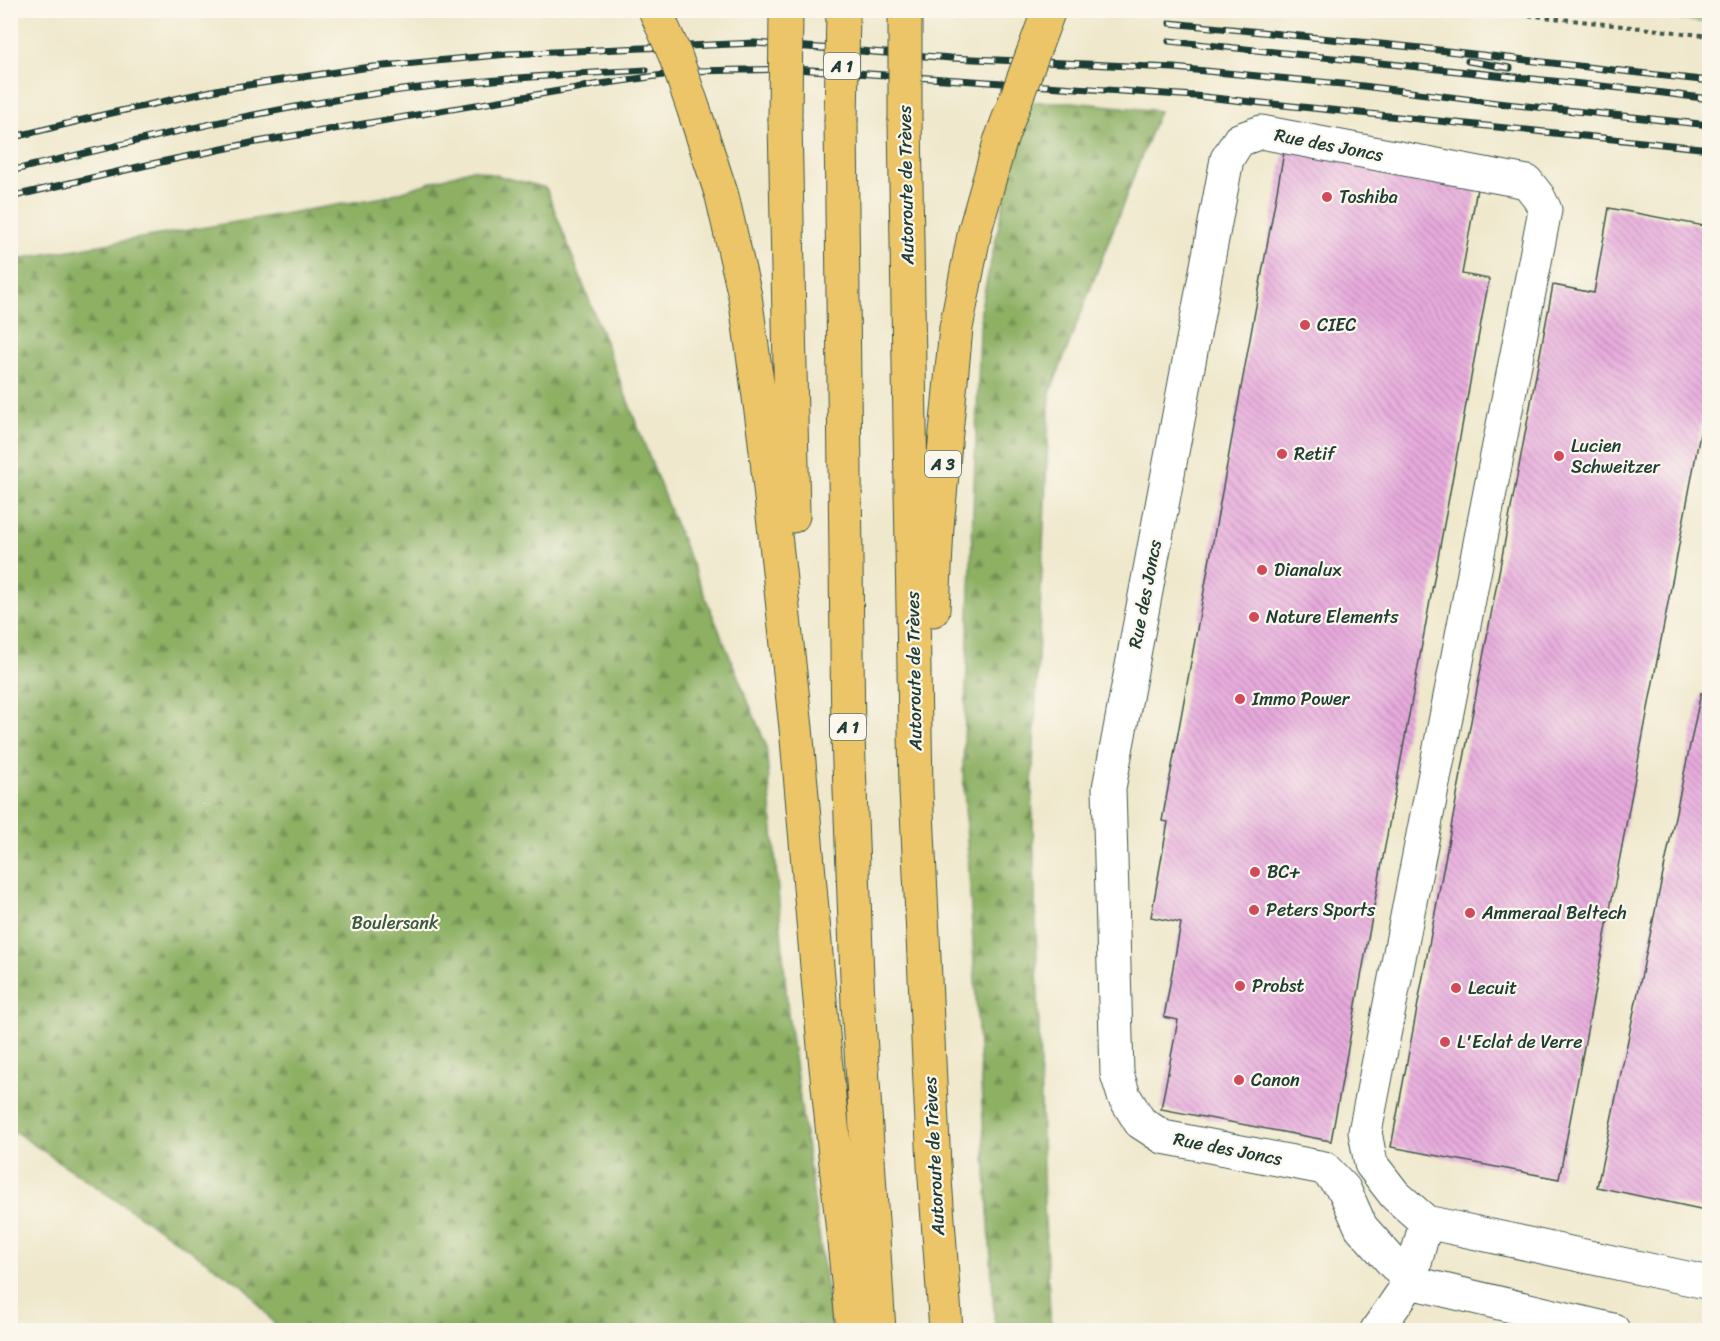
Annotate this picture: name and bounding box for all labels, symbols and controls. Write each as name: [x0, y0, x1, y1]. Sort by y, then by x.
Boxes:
road number: A 1: [824, 53, 860, 79]
street label: Autoroute de Trèves: [889, 104, 923, 266]
street label: Rue des Joncs: [1272, 119, 1387, 171]
place label: Toshiba: [1339, 181, 1398, 213]
marker: Toshiba: [1320, 190, 1334, 204]
place label: CIEC: [1317, 309, 1357, 341]
marker: CIEC: [1298, 318, 1312, 332]
place label: Lucien Schweitzer: [1571, 430, 1661, 483]
place label: Retif: [1294, 438, 1337, 470]
marker: Retif: [1275, 447, 1289, 461]
marker: Lucien Schweitzer: [1552, 449, 1566, 463]
road number: A 3: [925, 451, 961, 477]
street label: Rue des Joncs: [1119, 536, 1171, 651]
place label: Dianalux: [1274, 554, 1342, 586]
marker: Dianalux: [1255, 563, 1269, 577]
street label: Autoroute de Trèves: [897, 590, 931, 752]
place label: Nature Elements: [1266, 601, 1399, 633]
marker: Nature Elements: [1247, 610, 1261, 624]
place label: Immo Power: [1251, 683, 1351, 715]
marker: Immo Power: [1233, 692, 1247, 706]
road number: A 1: [830, 714, 866, 740]
place label: BC+: [1267, 856, 1301, 888]
marker: BC+: [1248, 865, 1262, 879]
place label: Peters Sports: [1266, 894, 1376, 926]
place label: Ammeraal Beltech: [1481, 897, 1627, 929]
marker: Peters Sports: [1247, 903, 1261, 917]
marker: Ammeraal Beltech: [1463, 906, 1477, 920]
park label: Boulersank: [351, 907, 439, 939]
place label: Probst: [1252, 970, 1304, 1002]
place label: Lecuit: [1468, 972, 1517, 1004]
marker: Probst: [1233, 979, 1247, 993]
marker: Lecuit: [1449, 981, 1463, 995]
place label: L'Eclat de Verre: [1457, 1026, 1583, 1058]
marker: L'Eclat de Verre: [1438, 1035, 1452, 1049]
place label: Canon: [1251, 1064, 1300, 1096]
marker: Canon: [1232, 1073, 1246, 1087]
street label: Autoroute de Trèves: [914, 1075, 954, 1237]
street label: Rue des Joncs: [1171, 1123, 1286, 1175]

